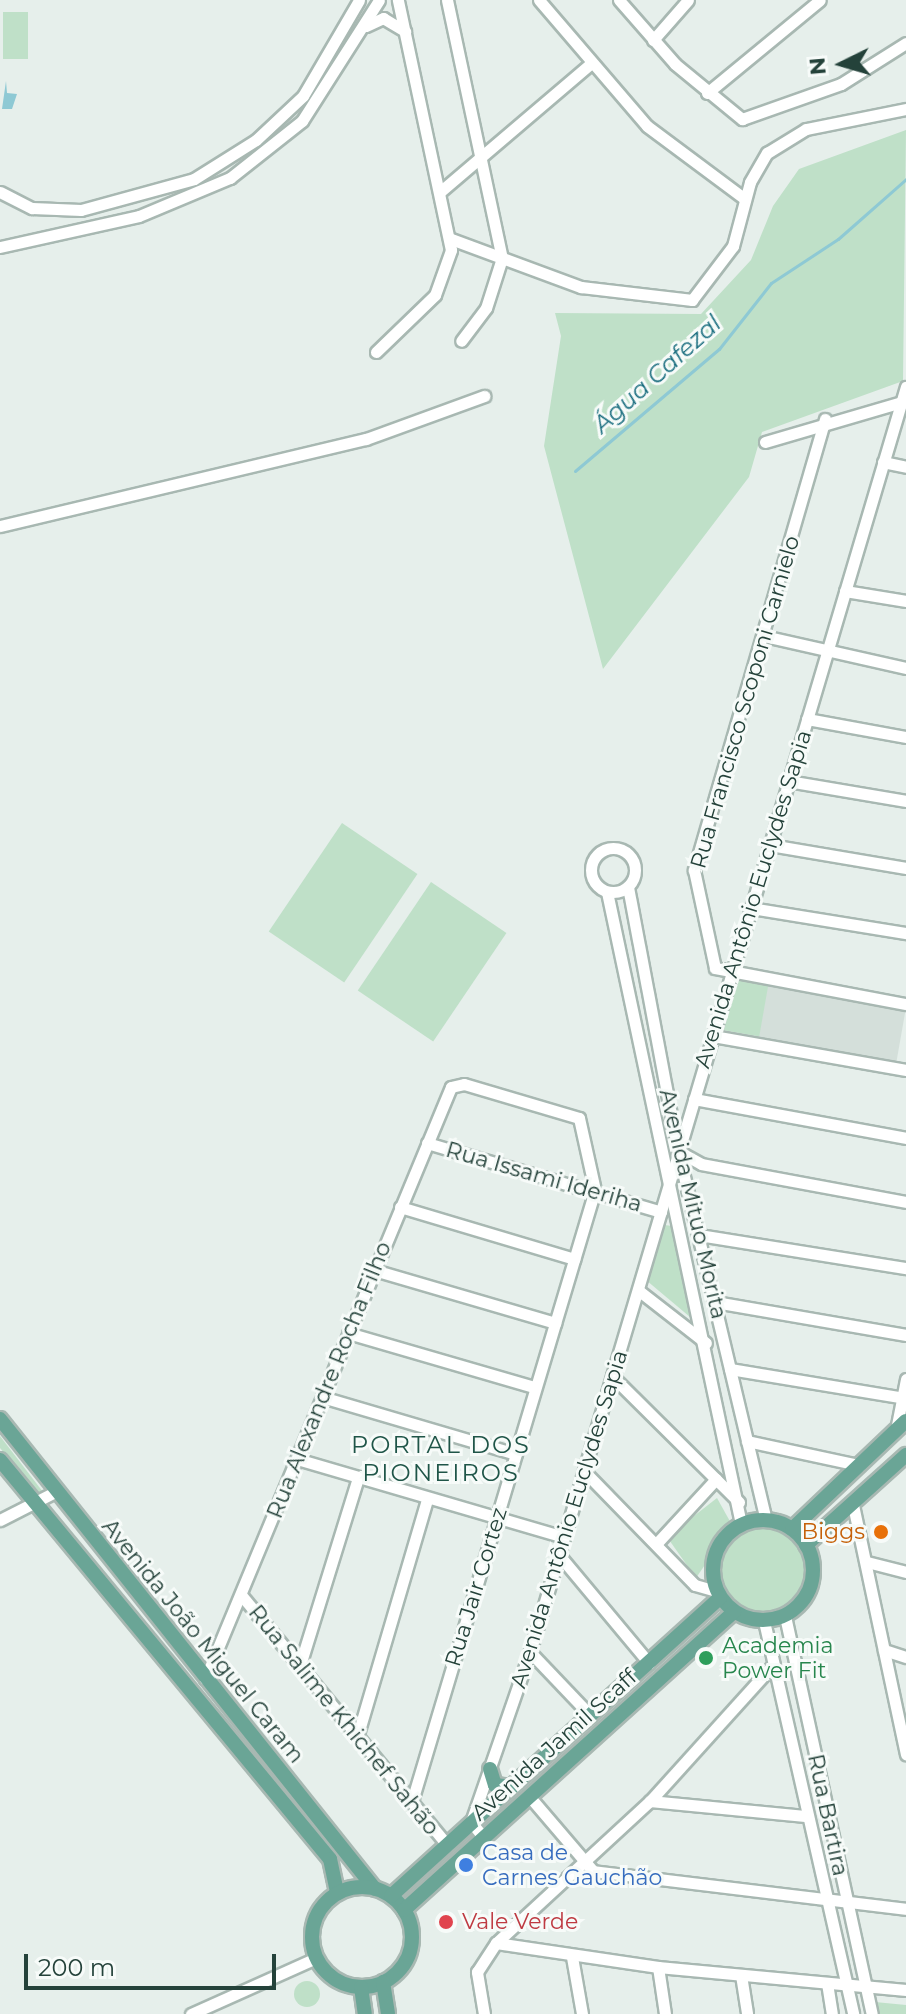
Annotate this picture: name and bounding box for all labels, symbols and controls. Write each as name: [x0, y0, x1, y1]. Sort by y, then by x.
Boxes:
north arrow: [802, 24, 882, 104]
text: N: [803, 56, 832, 76]
water label: Água Cafezal: [587, 309, 727, 439]
street label: Rua Francisco Scoponi Carnielo: [685, 532, 805, 872]
street label: Avenida Antônio Euclydes Sapia: [689, 727, 817, 1071]
street label: Avenida Mituo Morita: [654, 1086, 732, 1322]
street label: Rua Issami Ideriha: [443, 1136, 645, 1218]
street label: Rua Alexandre Rocha Filho: [261, 1238, 397, 1522]
street label: Avenida Antônio Euclydes Sapia: [505, 1347, 633, 1691]
district label: PORTAL DOS PIONEIROS: [351, 1431, 531, 1487]
street label: Rua Jair Cortez: [439, 1504, 513, 1670]
street label: Avenida João Miguel Caram: [96, 1514, 310, 1768]
place label: Biggs: [802, 1519, 865, 1545]
marker: Biggs: [872, 1523, 890, 1541]
street label: Rua Salime Khichef Sahão: [243, 1600, 445, 1840]
place label: Academia Power Fit: [722, 1632, 833, 1684]
marker: Academia Power Fit: [697, 1649, 715, 1667]
street label: Avenida Jamil Scaff: [466, 1664, 642, 1826]
street label: Rua Bartira: [802, 1752, 854, 1878]
place label: Casa de Carnes Gauchão: [482, 1839, 662, 1890]
marker: Casa de Carnes Gauchão: [457, 1856, 475, 1874]
place label: Vale Verde: [462, 1909, 578, 1935]
marker: Vale Verde: [437, 1913, 455, 1931]
scale bar: [28, 1938, 280, 1988]
text: 200 m: [38, 1953, 115, 1982]

